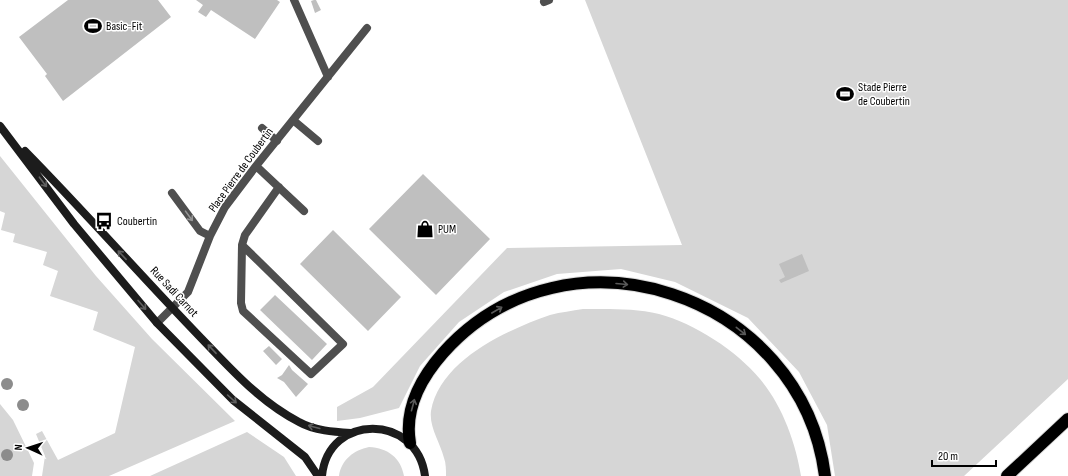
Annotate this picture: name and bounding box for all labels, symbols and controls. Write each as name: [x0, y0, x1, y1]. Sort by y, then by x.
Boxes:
sports icon: Basic-Fit: [83, 16, 103, 36]
place label: Basic-Fit: [106, 19, 143, 34]
place label: Stade Pierre de Coubertin: [858, 80, 910, 109]
sports icon: Stade Pierre de Coubertin: [835, 84, 855, 104]
street label: Place Pierre de Coubertin: [205, 125, 277, 215]
one-way arrow: [39, 176, 47, 187]
bus stop icon: Coubertin: [94, 211, 114, 231]
one-way arrow: [185, 211, 193, 222]
place label: Coubertin: [117, 214, 157, 229]
shop icon: PUM: [415, 219, 435, 239]
place label: PUM: [438, 222, 456, 237]
one-way arrow: [118, 250, 127, 260]
street label: Rue Sadi Carnot: [147, 264, 201, 321]
one-way arrow: [615, 280, 628, 287]
one-way arrow: [137, 300, 146, 310]
one-way arrow: [491, 306, 502, 314]
one-way arrow: [736, 327, 747, 335]
one-way arrow: [207, 344, 217, 354]
one-way arrow: [227, 394, 237, 403]
one-way arrow: [409, 399, 417, 412]
one-way arrow: [308, 423, 321, 431]
north arrow: [8, 428, 48, 468]
scale bar: [932, 442, 996, 468]
text: N: [12, 444, 25, 451]
text: 20 m: [938, 449, 958, 464]

